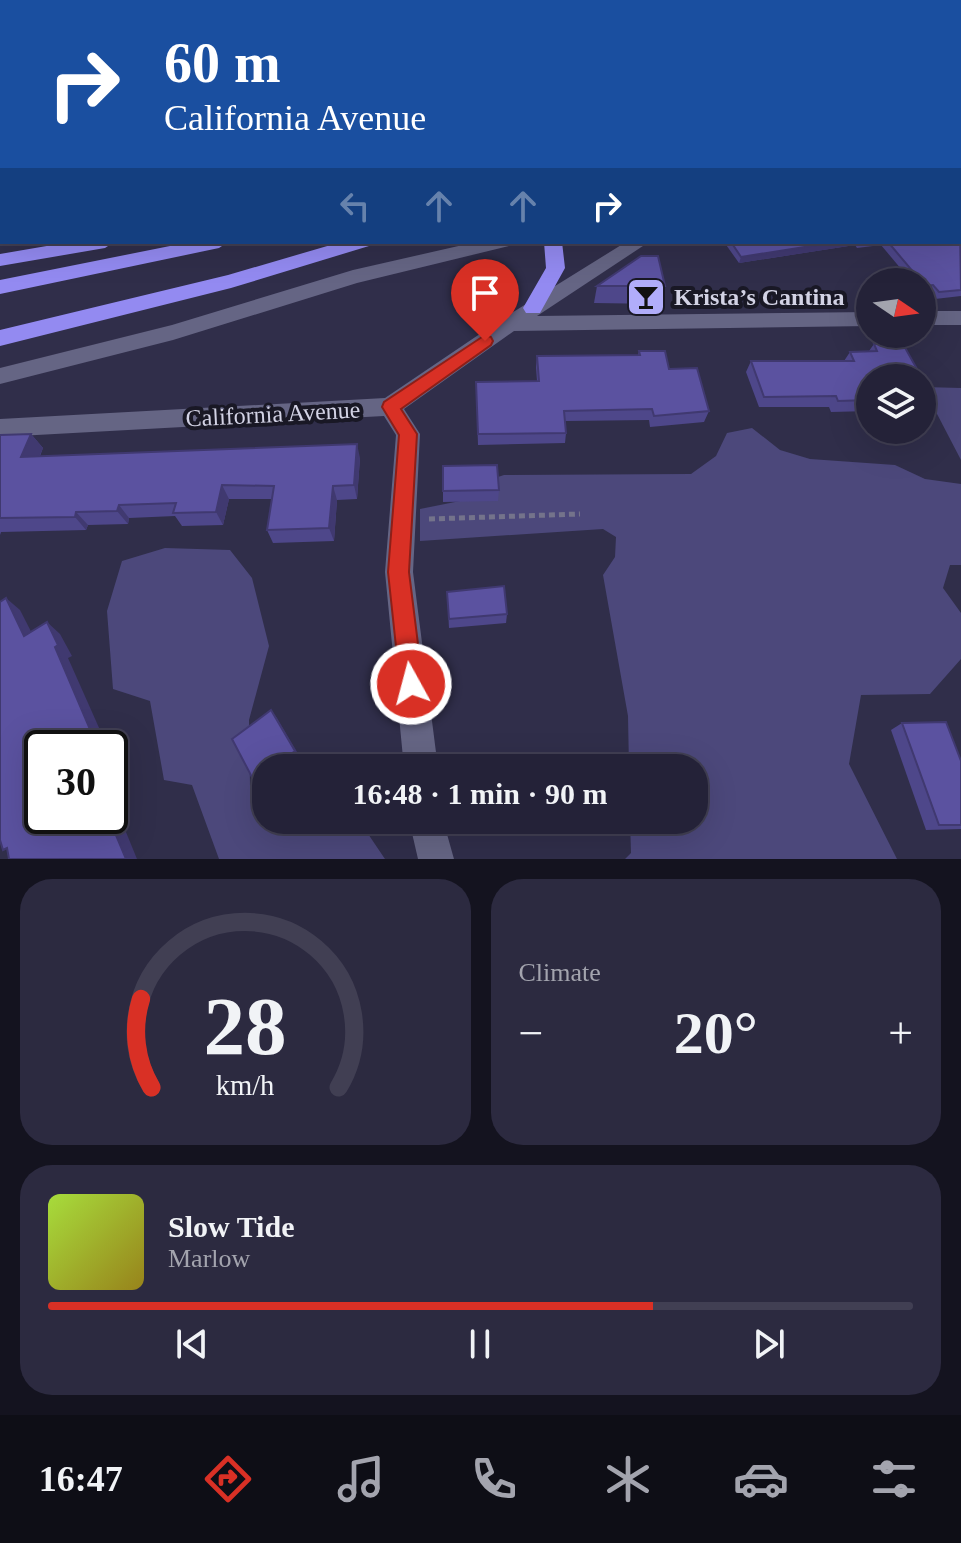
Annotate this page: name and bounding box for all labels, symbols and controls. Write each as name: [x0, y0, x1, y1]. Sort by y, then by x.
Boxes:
icon: right: [32, 32, 136, 136]
text: 60 m: [164, 32, 281, 94]
text: California Avenue: [164, 98, 426, 138]
icon: left: [333, 184, 377, 228]
icon: ahead: [417, 184, 461, 228]
icon: ahead: [501, 184, 545, 228]
icon: right: [585, 184, 629, 228]
pin: [451, 259, 519, 341]
north arrow: [856, 268, 936, 348]
map controls: [856, 268, 936, 444]
icon: arrive: [463, 271, 507, 315]
bar icon: Krista’s Cantina: [625, 276, 667, 318]
place label: Krista’s Cantina: [674, 284, 844, 310]
button: layers: [856, 364, 936, 444]
street label: California Avenue: [185, 396, 361, 432]
position arrow: [369, 642, 453, 726]
speed limit sign: 30: [24, 730, 128, 834]
text: 16:48 · 1 min · 90 m: [353, 777, 608, 810]
text: Climate: [519, 958, 601, 987]
text: 28: [204, 980, 287, 1072]
text: 20°: [674, 1000, 758, 1066]
text: −: [519, 1009, 543, 1058]
text: +: [888, 1009, 913, 1058]
text: km/h: [216, 1070, 275, 1101]
text: Slow Tide: [168, 1210, 294, 1243]
text: Marlow: [168, 1244, 250, 1273]
icon: previous: [170, 1322, 214, 1366]
icon: pause: [458, 1322, 502, 1366]
icon: next: [747, 1322, 791, 1366]
icon: directions: [200, 1451, 256, 1507]
icon: music: [333, 1451, 389, 1507]
icon: phone: [466, 1451, 522, 1507]
icon: climate: [600, 1451, 656, 1507]
icon: car: [733, 1451, 789, 1507]
icon: filters: [866, 1451, 922, 1507]
text: 16:47: [39, 1459, 123, 1499]

